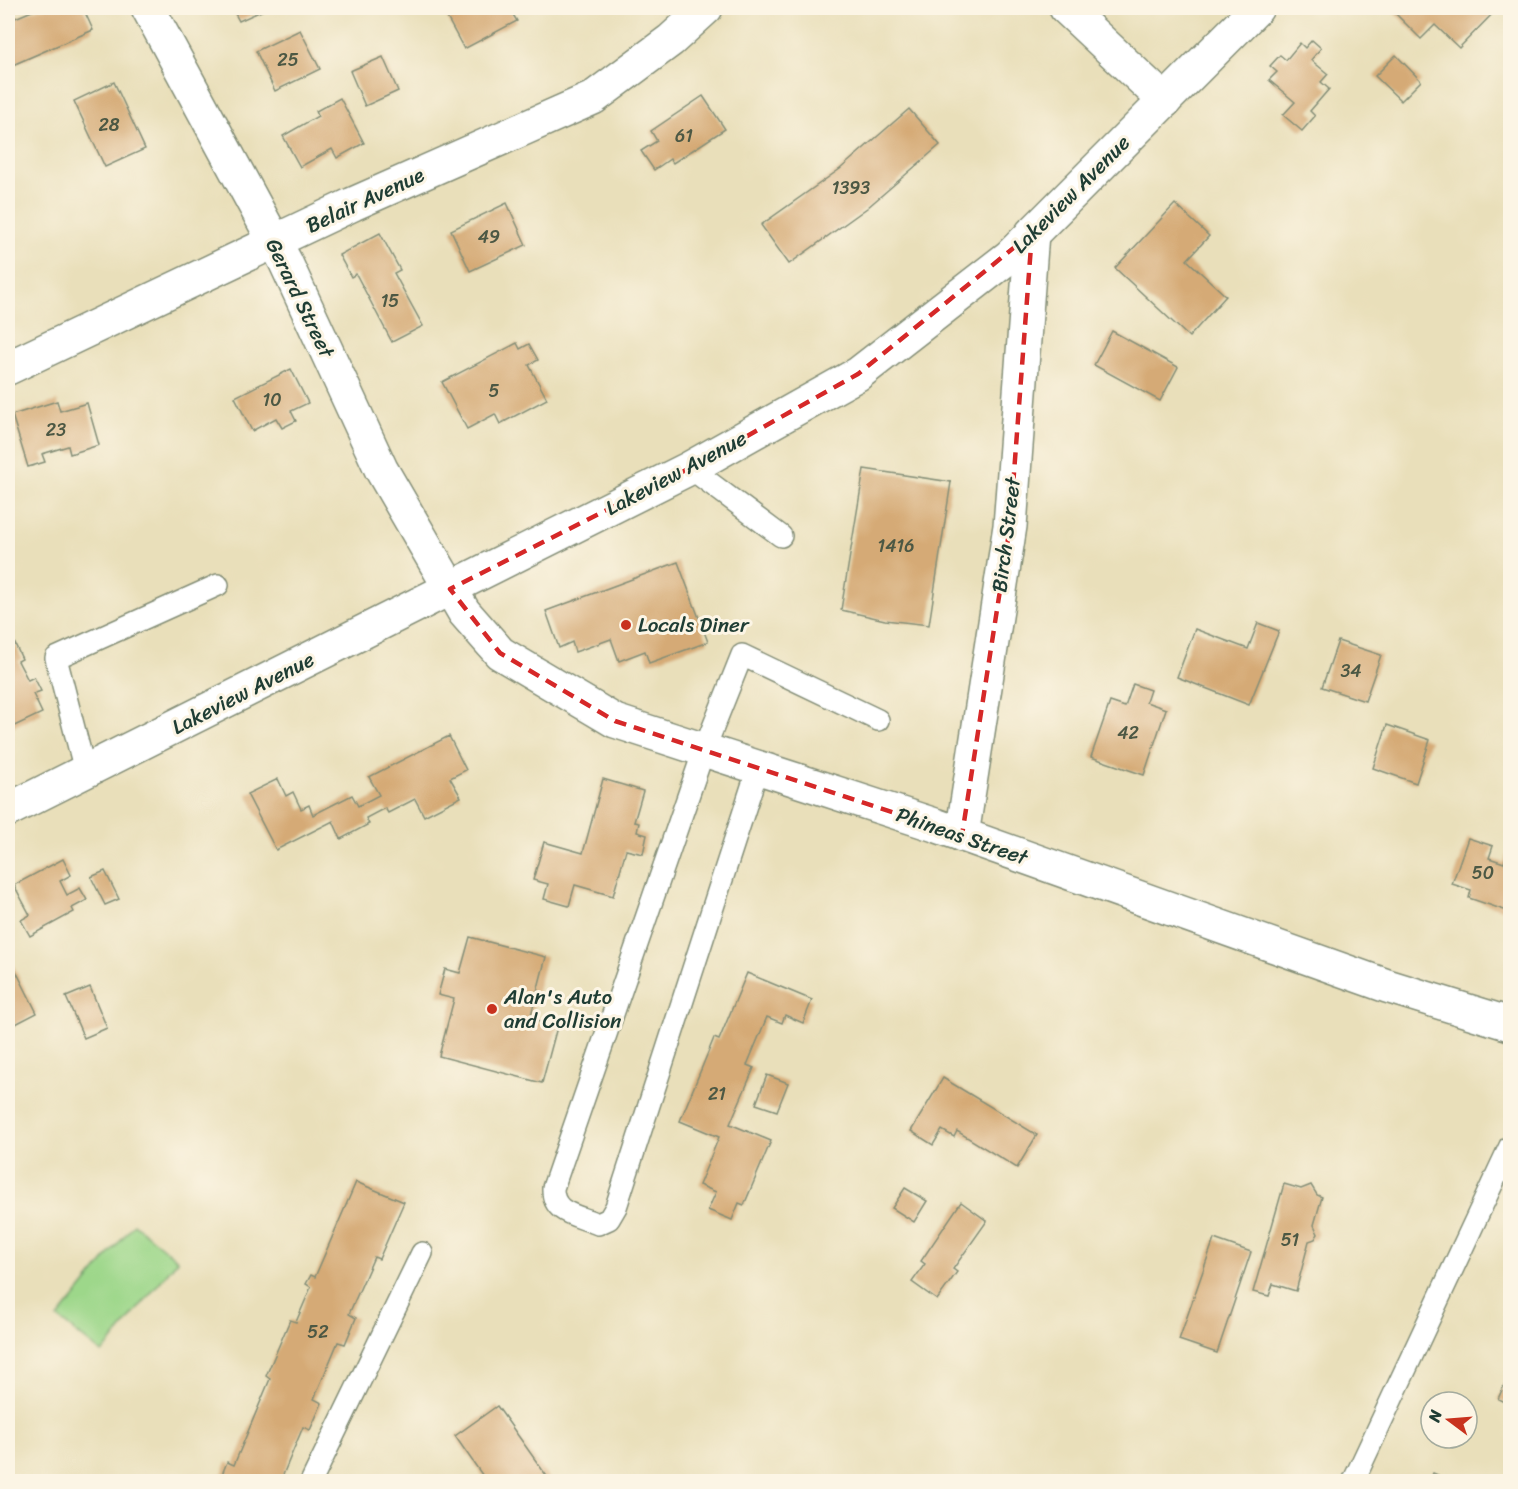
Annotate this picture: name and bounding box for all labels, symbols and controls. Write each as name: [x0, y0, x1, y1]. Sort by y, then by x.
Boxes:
house number: 25: [277, 44, 299, 76]
house number: 28: [98, 109, 120, 141]
house number: 61: [675, 120, 693, 152]
street label: Lakeview Avenue: [1002, 125, 1140, 263]
street label: Belair Avenue: [299, 156, 431, 244]
house number: 1393: [832, 172, 870, 204]
house number: 49: [478, 221, 500, 253]
street label: Gerard Street: [255, 232, 346, 366]
house number: 15: [381, 285, 399, 317]
house number: 5: [489, 375, 500, 407]
house number: 10: [262, 384, 282, 416]
house number: 23: [46, 414, 66, 446]
street label: Lakeview Avenue: [598, 419, 754, 526]
street label: Birch Street: [980, 474, 1032, 595]
house number: 1416: [878, 530, 914, 562]
place label: Locals Diner: [638, 606, 750, 644]
marker: Locals Diner: [619, 618, 633, 632]
street label: Lakeview Avenue: [165, 641, 321, 745]
house number: 34: [1340, 655, 1362, 687]
house number: 42: [1117, 717, 1139, 749]
street label: Phineas Street: [891, 796, 1035, 877]
house number: 50: [1472, 857, 1494, 889]
place label: Alan's Auto and Collision: [503, 978, 621, 1040]
marker: Alan's Auto and Collision: [485, 1002, 499, 1016]
house number: 21: [708, 1078, 726, 1110]
house number: 51: [1281, 1224, 1300, 1256]
house number: 52: [307, 1316, 329, 1348]
north arrow: [1419, 1390, 1479, 1450]
text: N: [1419, 1406, 1451, 1426]

